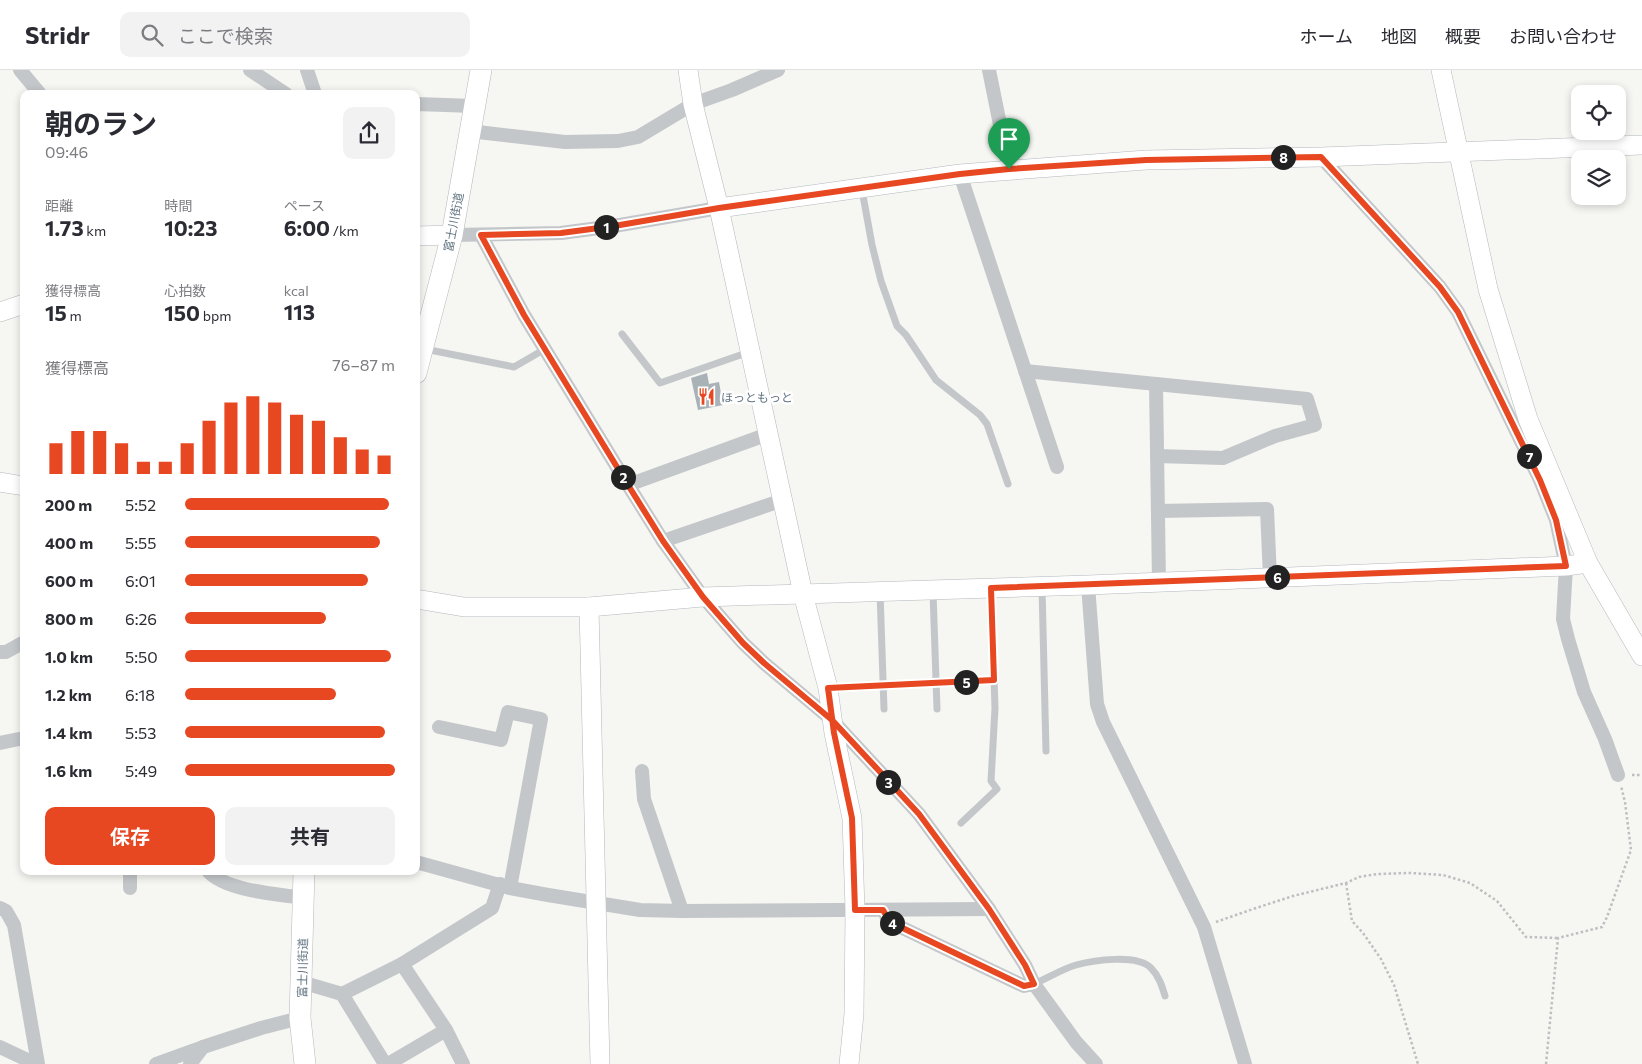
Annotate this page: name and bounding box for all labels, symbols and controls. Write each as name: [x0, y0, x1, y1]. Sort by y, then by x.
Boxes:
search box: [120, 12, 470, 57]
text: Stridr: [25, 20, 90, 49]
icon: search: [138, 21, 166, 49]
text: ここで検索: [178, 24, 273, 47]
text: ホーム: [1300, 25, 1353, 47]
text: 地図: [1381, 25, 1417, 47]
text: 概要: [1445, 25, 1481, 47]
text: お問い合わせ: [1509, 25, 1617, 47]
map controls: [1571, 85, 1626, 205]
button: locate: [1571, 85, 1626, 140]
text: 朝のラン: [45, 106, 157, 140]
button: share: [343, 107, 395, 159]
pin: [988, 118, 1030, 169]
icon: arrive: [995, 125, 1023, 153]
text: 09:46: [45, 142, 88, 161]
pin: 8: [1270, 144, 1296, 170]
text: 8: [1279, 149, 1288, 166]
button: layers: [1571, 150, 1626, 205]
street label: 富士川街道: [440, 191, 466, 253]
text: 距離: [45, 197, 73, 214]
text: 時間: [164, 197, 192, 214]
text: ペース: [284, 197, 325, 214]
pin: 1: [594, 214, 618, 240]
text: 1.73: [45, 215, 84, 240]
text: 10:23: [164, 215, 218, 240]
text: 6:00: [284, 215, 330, 240]
text: 1: [603, 219, 610, 236]
text: km: [84, 222, 106, 239]
text: /km: [330, 222, 359, 239]
text: 獲得標高: [45, 282, 101, 299]
text: 心拍数: [164, 282, 206, 299]
text: kcal: [284, 282, 309, 299]
text: 113: [284, 299, 315, 324]
text: 15: [45, 300, 67, 325]
text: 150: [164, 300, 200, 325]
text: m: [67, 307, 82, 324]
text: bpm: [200, 307, 232, 324]
text: 76–87 m: [332, 355, 395, 374]
text: 獲得標高: [45, 358, 109, 377]
restaurant icon: ほっともっと: [697, 387, 717, 407]
place label: ほっともっと: [721, 390, 793, 404]
pin: 7: [1516, 444, 1542, 468]
text: 7: [1526, 448, 1533, 465]
pin: 2: [610, 464, 636, 490]
text: 2: [620, 469, 627, 486]
text: 200 m: [45, 495, 92, 514]
text: 5:52: [125, 495, 156, 514]
text: 400 m: [45, 533, 93, 552]
text: 5:55: [125, 533, 156, 552]
pin: 6: [1264, 564, 1290, 590]
text: 6: [1273, 569, 1282, 586]
text: 600 m: [45, 571, 93, 590]
text: 6:01: [125, 571, 156, 590]
text: 800 m: [45, 609, 93, 628]
text: 6:26: [125, 609, 157, 628]
text: 1.0 km: [45, 647, 93, 666]
text: 5:50: [125, 647, 158, 666]
pin: 5: [954, 670, 978, 694]
text: 5: [962, 674, 971, 691]
text: 1.2 km: [45, 685, 92, 704]
text: 6:18: [125, 685, 155, 704]
text: 1.4 km: [45, 723, 92, 742]
text: 5:53: [125, 723, 156, 742]
text: 1.6 km: [45, 761, 92, 780]
text: 5:49: [125, 761, 157, 780]
pin: 3: [876, 770, 900, 794]
text: 3: [884, 774, 893, 791]
button: 保存: [45, 807, 215, 865]
button: 共有: [225, 807, 395, 865]
pin: 4: [880, 910, 904, 936]
text: 4: [888, 915, 897, 932]
street label: 富士川街道: [294, 938, 310, 998]

